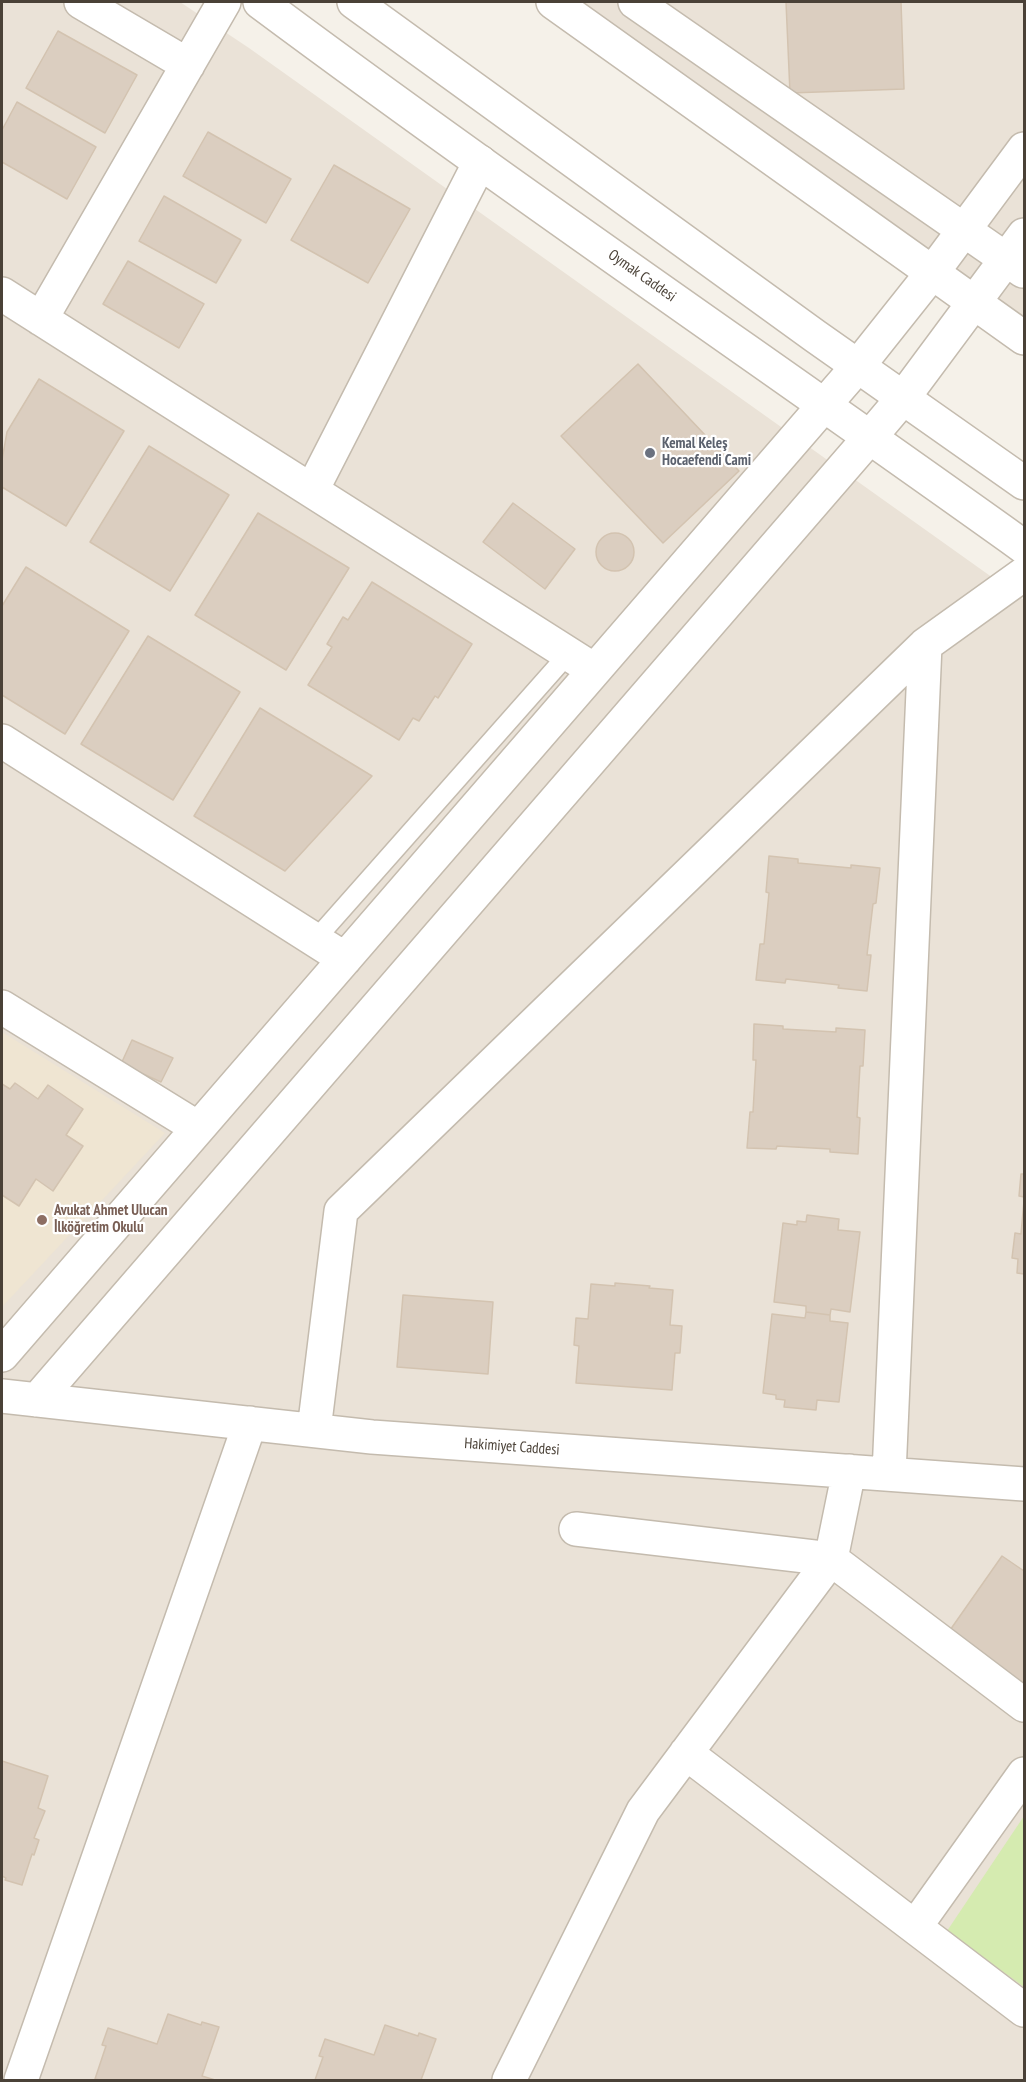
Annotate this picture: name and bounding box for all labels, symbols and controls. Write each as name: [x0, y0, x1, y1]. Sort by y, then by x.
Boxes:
street label: Oymak Caddesi: [605, 246, 679, 306]
place label: Kemal Keleş Hocaefendi Cami: [662, 435, 751, 470]
marker: Kemal Keleş Hocaefendi Cami: [643, 446, 657, 460]
place label: Avukat Ahmet Ulucan İlköğretim Okulu: [54, 1202, 168, 1237]
marker: Avukat Ahmet Ulucan İlköğretim Okulu: [35, 1213, 49, 1227]
street label: Hakimiyet Caddesi: [464, 1435, 560, 1459]

